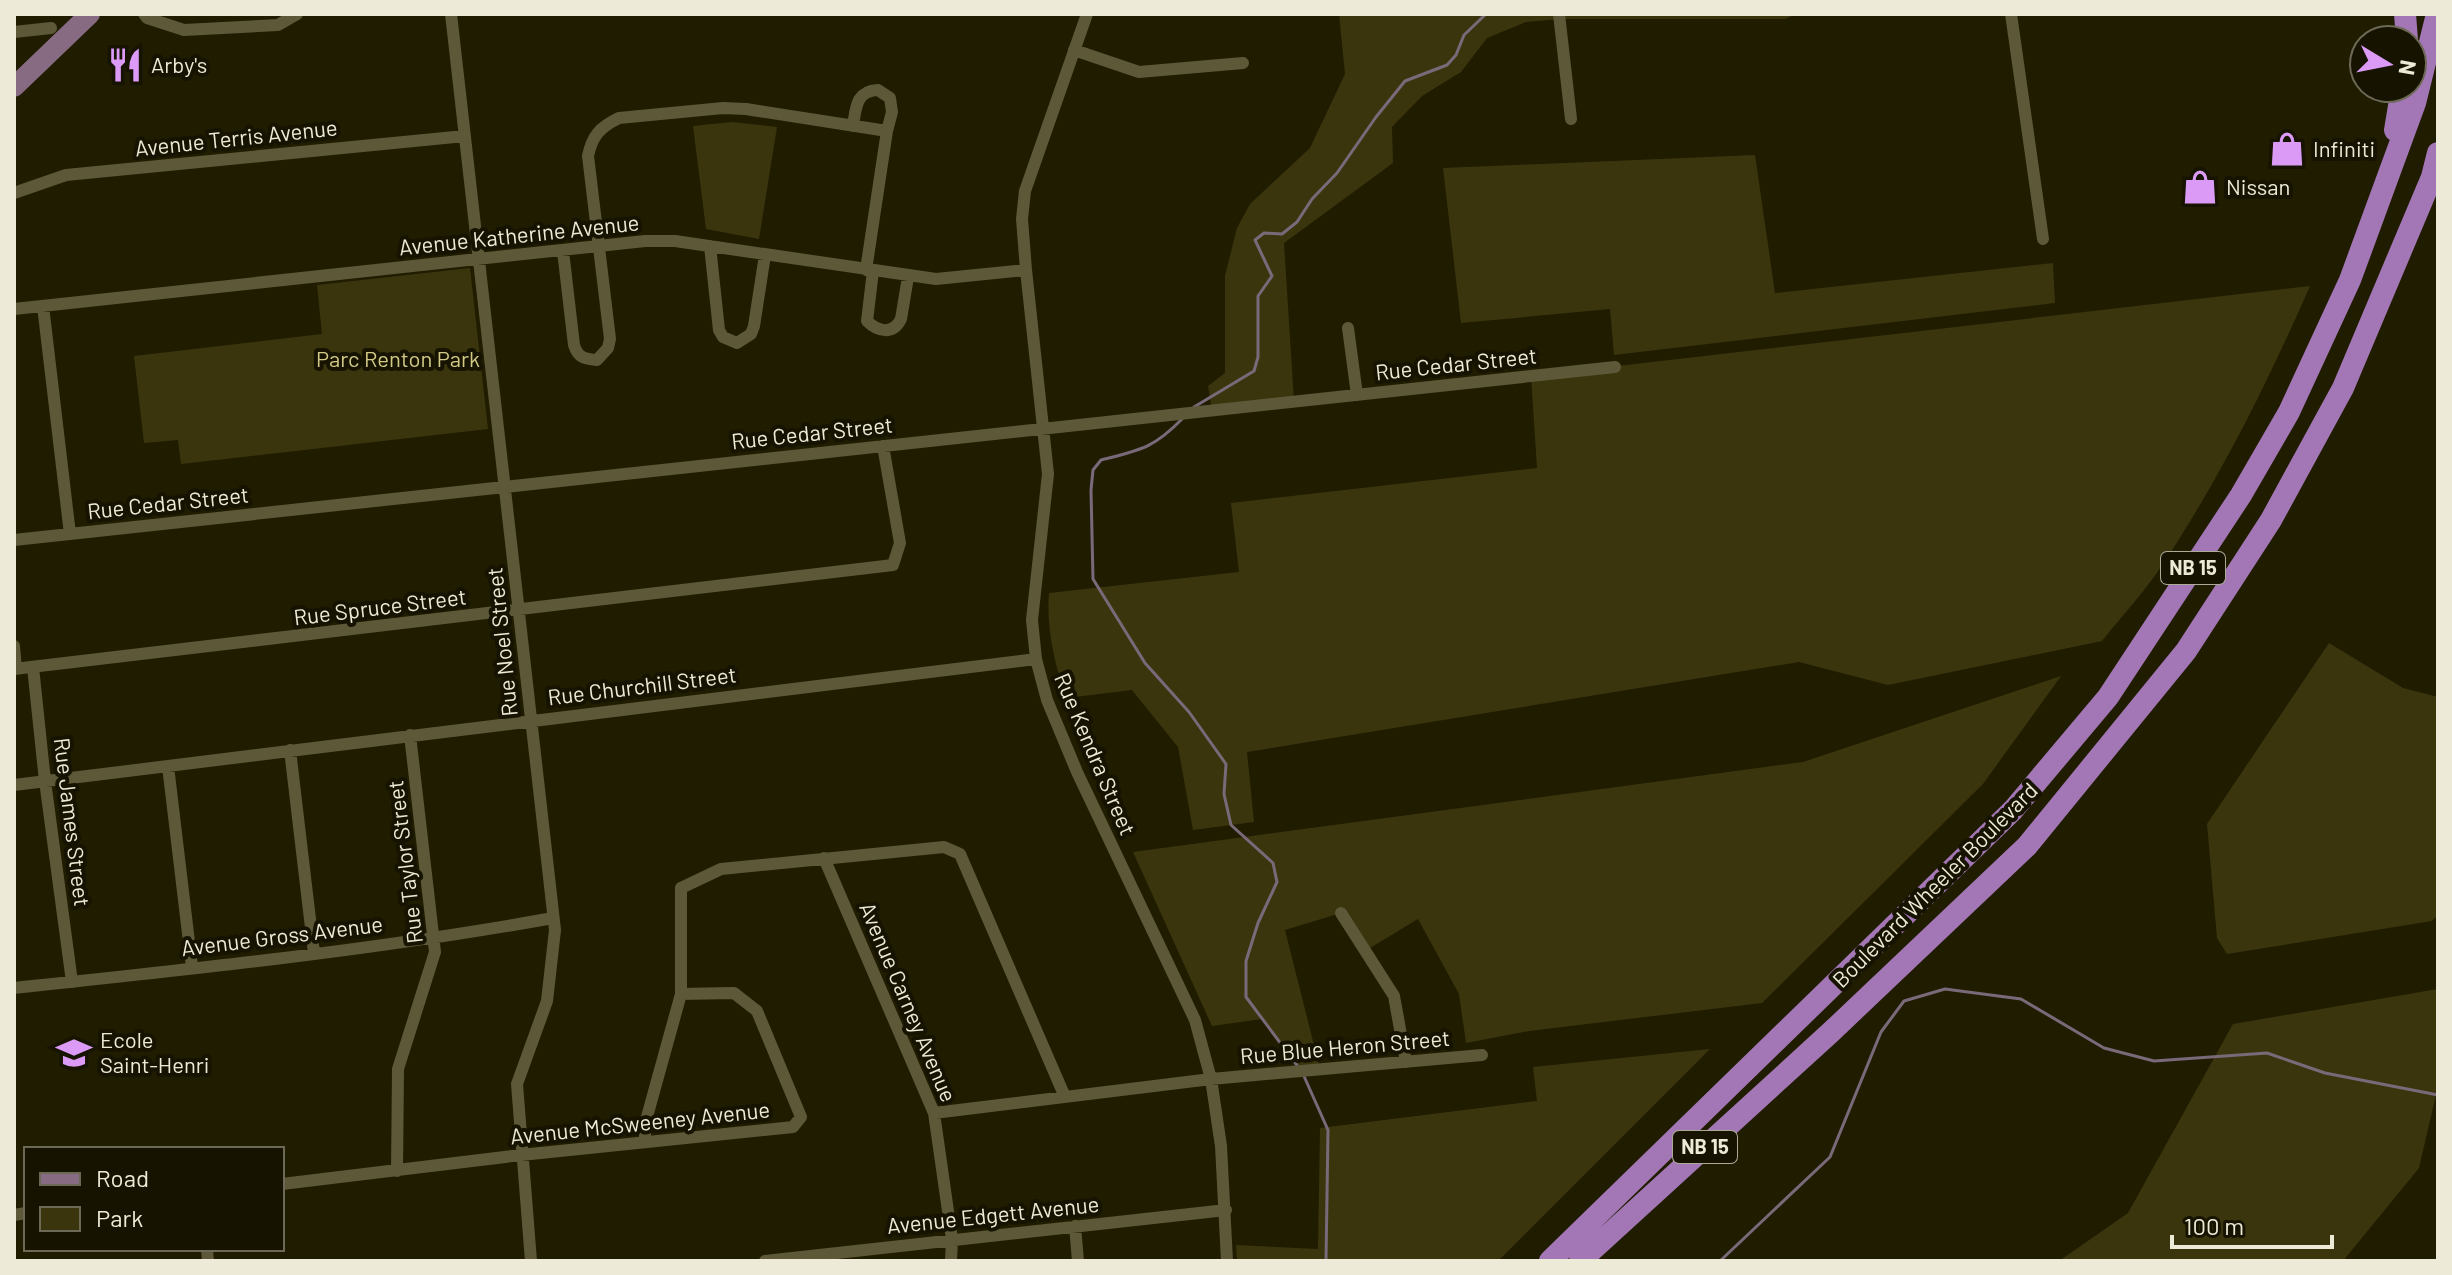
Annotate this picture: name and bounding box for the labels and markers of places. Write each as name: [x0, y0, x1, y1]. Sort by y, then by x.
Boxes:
restaurant icon: Arby's: [106, 46, 144, 84]
place label: Arby's: [151, 51, 207, 77]
shop icon: Infiniti: [2268, 130, 2306, 168]
place label: Infiniti: [2313, 135, 2375, 161]
shop icon: Nissan: [2181, 168, 2219, 206]
place label: Nissan: [2226, 173, 2290, 199]
place label: Ecole Saint-Henri: [100, 1026, 209, 1077]
school or university icon: Ecole Saint-Henri: [55, 1034, 93, 1072]

